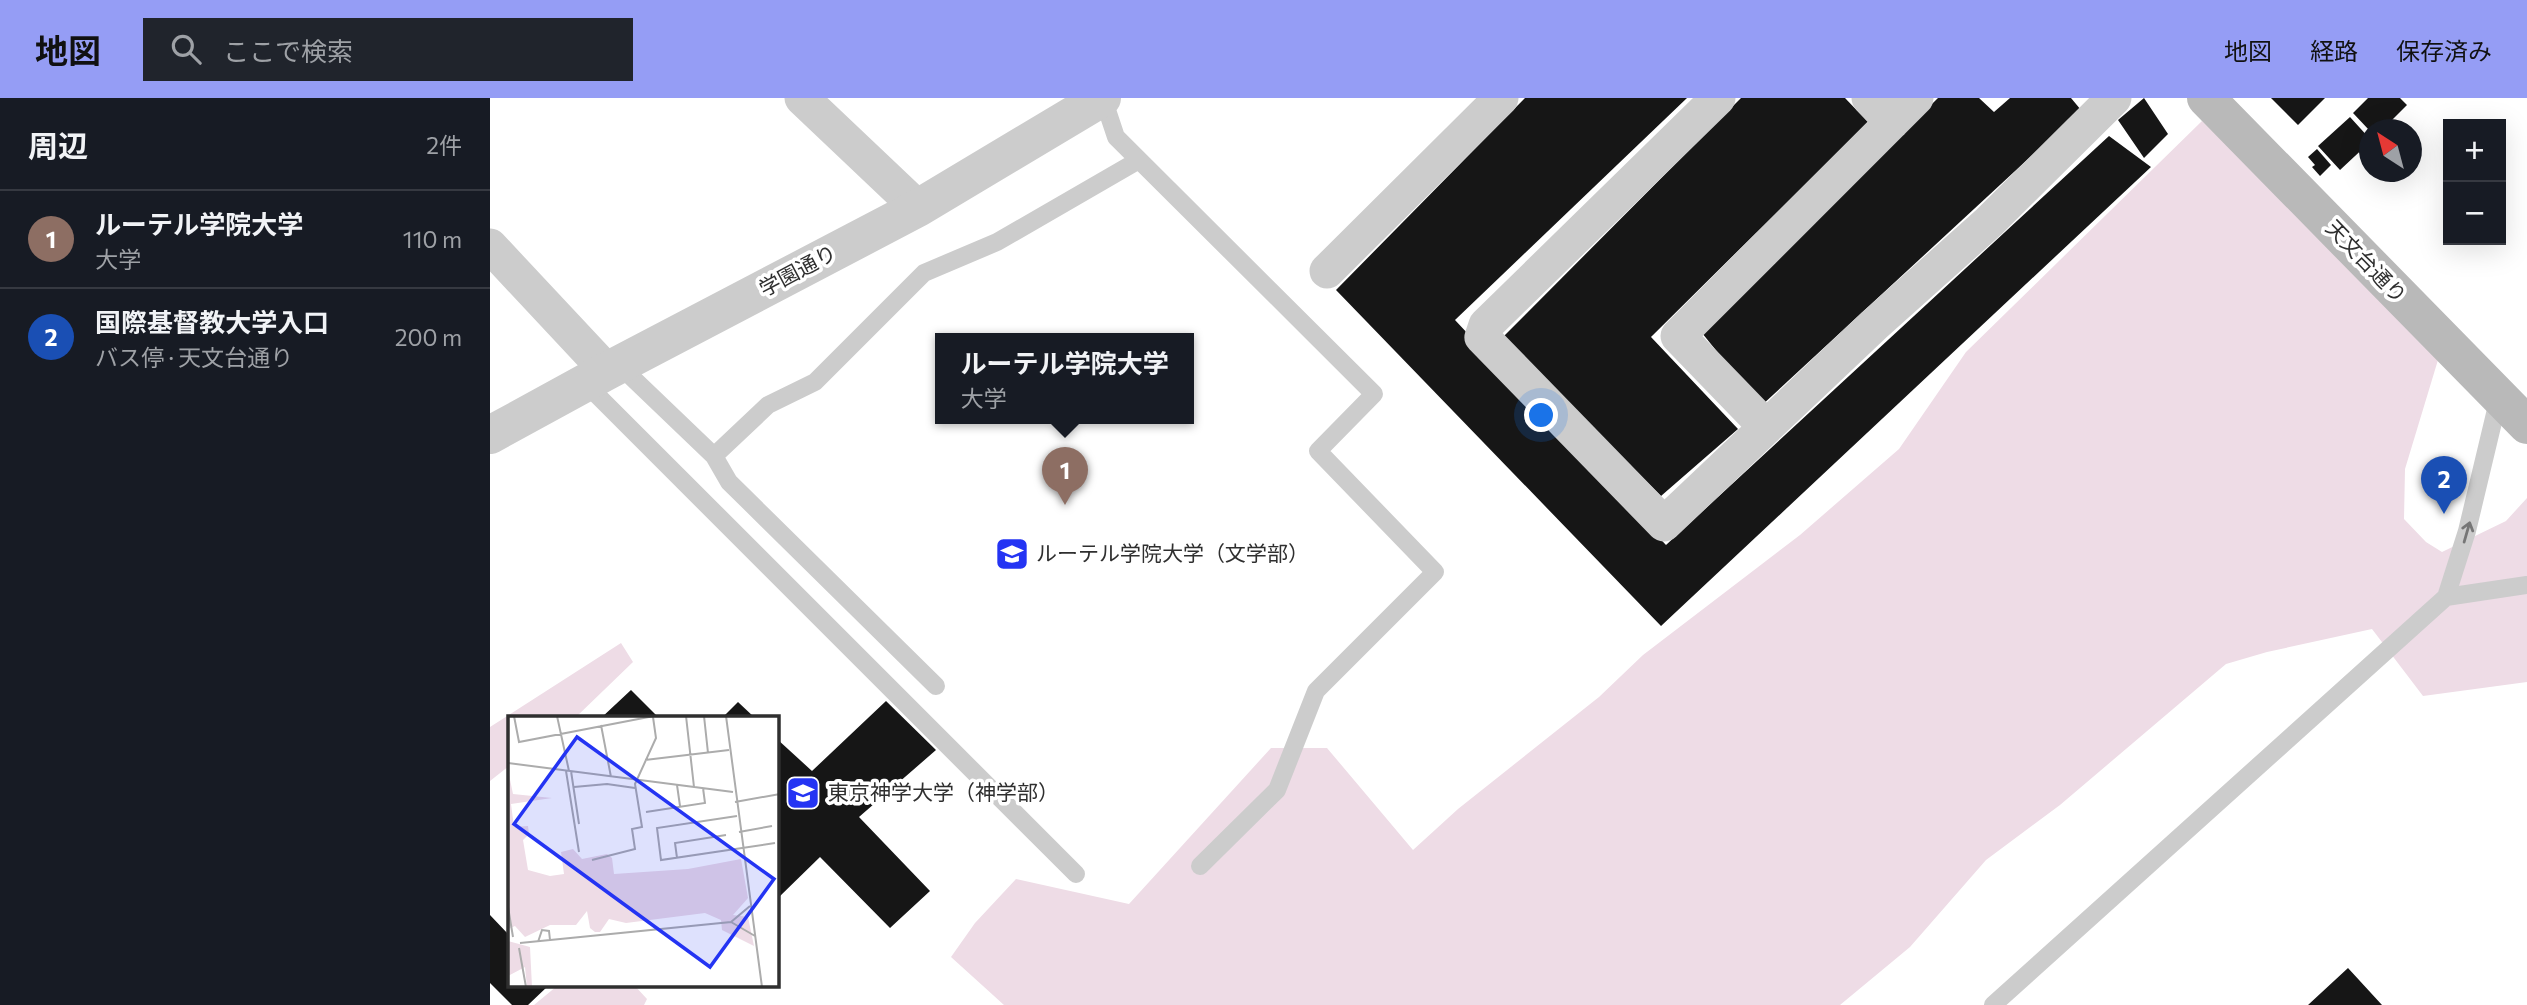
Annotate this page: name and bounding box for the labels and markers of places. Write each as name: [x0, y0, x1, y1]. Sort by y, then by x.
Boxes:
pin: 1: [1042, 447, 1088, 505]
pin: 2: [2421, 456, 2467, 514]
school or university icon: ルーテル学院大学（文学部）: [993, 535, 1031, 573]
place label: ルーテル学院大学（文学部）: [1036, 540, 1309, 565]
school or university icon: 東京神学大学（神学部）: [784, 774, 822, 812]
place label: 東京神学大学（神学部）: [828, 779, 1059, 804]

